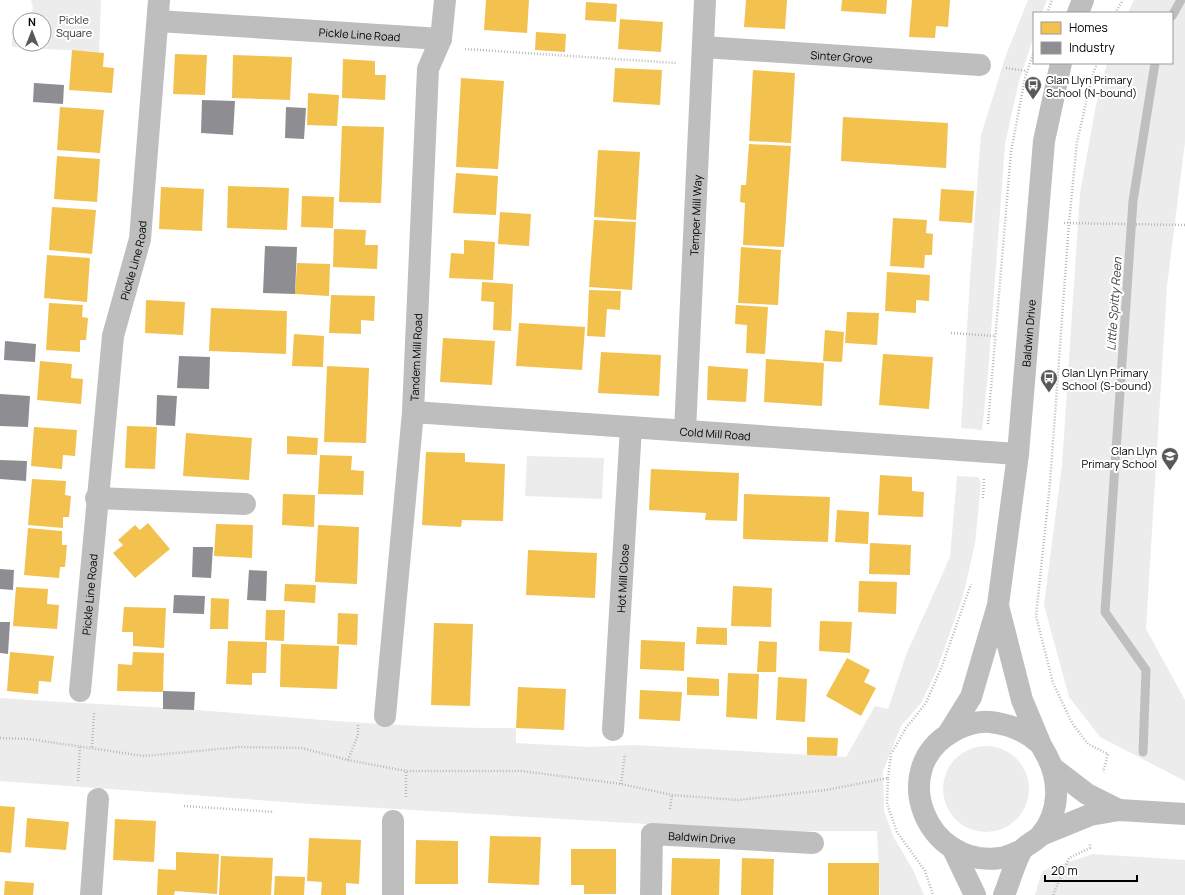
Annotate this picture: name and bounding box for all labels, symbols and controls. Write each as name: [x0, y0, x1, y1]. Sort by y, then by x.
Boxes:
north arrow: [12, 12, 52, 52]
park label: Pickle Square: [56, 12, 93, 40]
legend: [1033, 12, 1173, 64]
text: N: [28, 14, 36, 29]
text: Homes: [1069, 19, 1108, 36]
street label: Pickle Line Road: [318, 24, 401, 44]
text: Industry: [1069, 39, 1115, 56]
street label: Sinter Grove: [810, 47, 874, 66]
place label: Glan Llyn Primary School (N-bound): [1046, 72, 1137, 100]
bus stop icon: Glan Llyn Primary School (N-bound): [1023, 75, 1043, 100]
street label: Temper Mill Way: [686, 174, 704, 256]
street label: Pickle Line Road: [116, 220, 149, 302]
water label: Little Spitty Reen: [1102, 256, 1126, 351]
street label: Baldwin Drive: [1018, 298, 1038, 367]
street label: Tandem Mill Road: [406, 313, 425, 402]
place label: Glan Llyn Primary School (S-bound): [1062, 365, 1152, 393]
bus stop icon: Glan Llyn Primary School (S-bound): [1039, 368, 1059, 393]
street label: Cold Mill Road: [679, 423, 751, 443]
place label: Glan Llyn Primary School: [1082, 443, 1157, 471]
school or university icon: Glan Llyn Primary School: [1160, 446, 1180, 471]
street label: Hot Mill Close: [612, 543, 632, 613]
street label: Pickle Line Road: [78, 553, 100, 636]
street label: Baldwin Drive: [668, 827, 737, 846]
scale bar: [1045, 857, 1137, 883]
text: 20 m: [1051, 862, 1078, 879]

